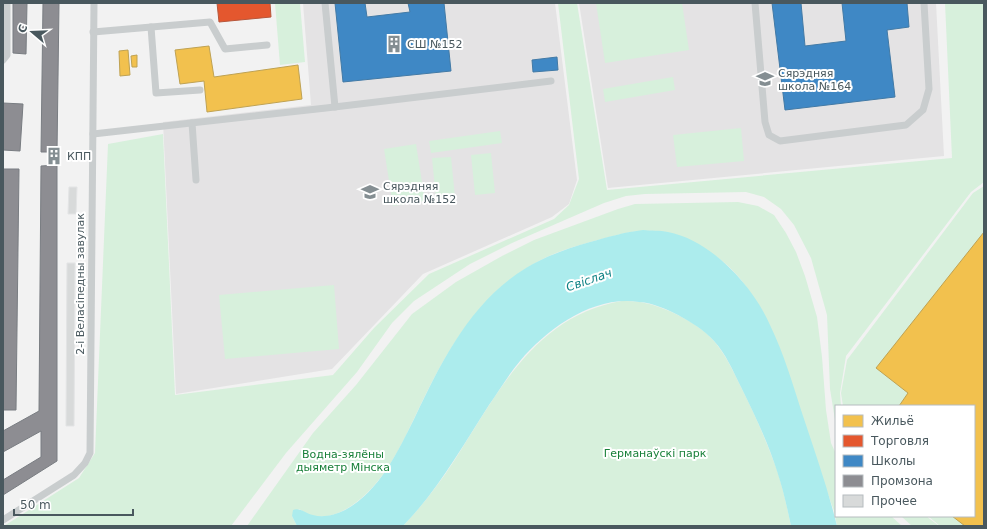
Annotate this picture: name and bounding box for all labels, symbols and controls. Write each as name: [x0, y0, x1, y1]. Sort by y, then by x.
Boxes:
north arrow: [12, 12, 52, 52]
text: С: [16, 23, 30, 35]
building icon: СШ №152: [384, 34, 404, 54]
place label: СШ №152: [407, 38, 462, 51]
place label: Сярэдняя школа №164: [778, 67, 851, 93]
school or university icon: Сярэдняя школа №164: [755, 69, 775, 89]
building icon: КПП: [44, 146, 64, 166]
place label: КПП: [67, 150, 91, 163]
place label: Сярэдняя школа №152: [383, 180, 456, 206]
school or university icon: Сярэдняя школа №152: [360, 182, 380, 202]
street label: 2-і Веласіпедны завулак: [74, 213, 87, 355]
water label: Свіслач: [564, 266, 614, 294]
legend: [835, 405, 975, 517]
text: Жильё: [871, 414, 914, 428]
text: Торговля: [870, 434, 929, 448]
park label: Германаўскі парк: [604, 447, 707, 460]
park label: Водна-зялёны дыяметр Мінска: [296, 448, 390, 474]
text: Школы: [871, 454, 916, 468]
text: Промзона: [871, 474, 933, 488]
scale bar: [14, 491, 133, 517]
text: Прочее: [871, 494, 917, 508]
text: 50 m: [20, 498, 51, 512]

